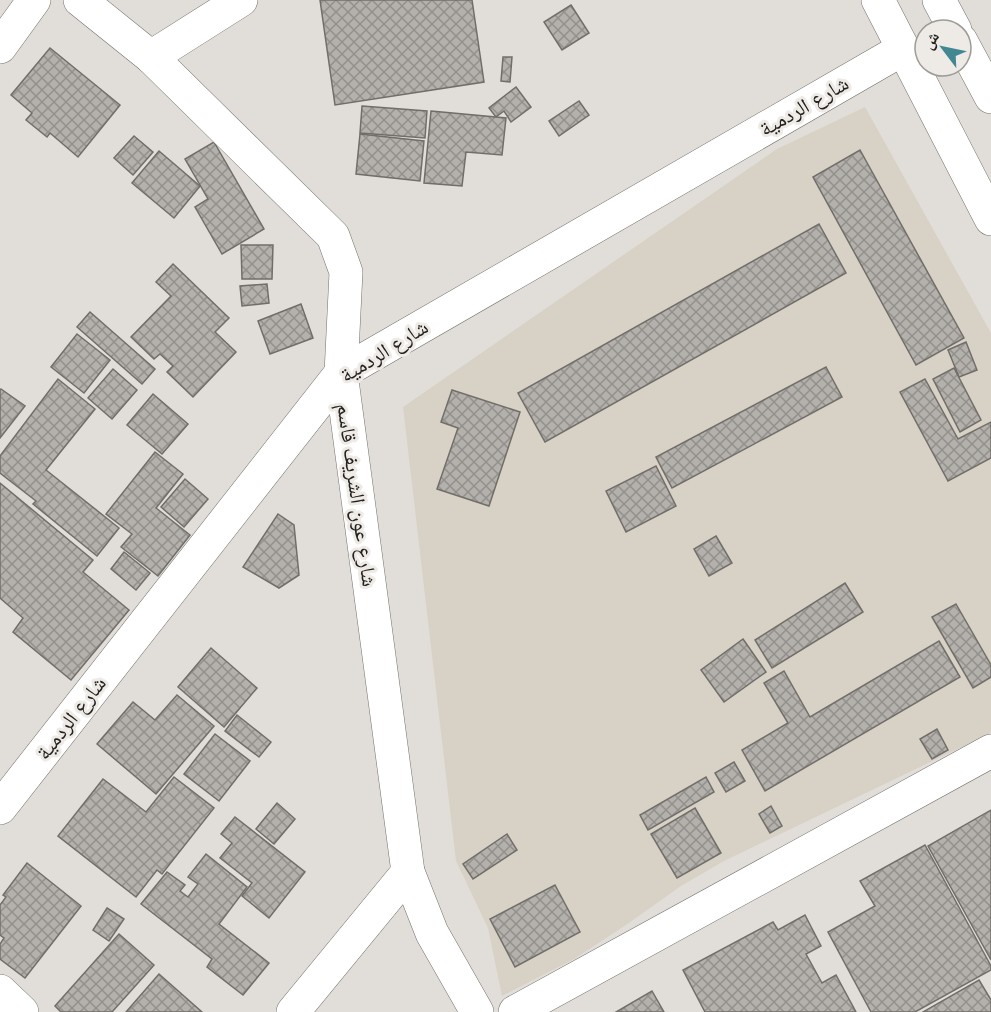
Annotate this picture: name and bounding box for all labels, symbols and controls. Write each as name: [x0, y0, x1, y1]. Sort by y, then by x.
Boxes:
north arrow: [913, 18, 973, 78]
text: ش: [916, 27, 945, 54]
street label: شارع الردمية: [754, 68, 854, 143]
street label: شارع الردمية: [334, 312, 433, 389]
street label: شارع عون الشريف قاسم: [330, 401, 385, 588]
street label: شارع الردمية: [29, 670, 112, 766]

